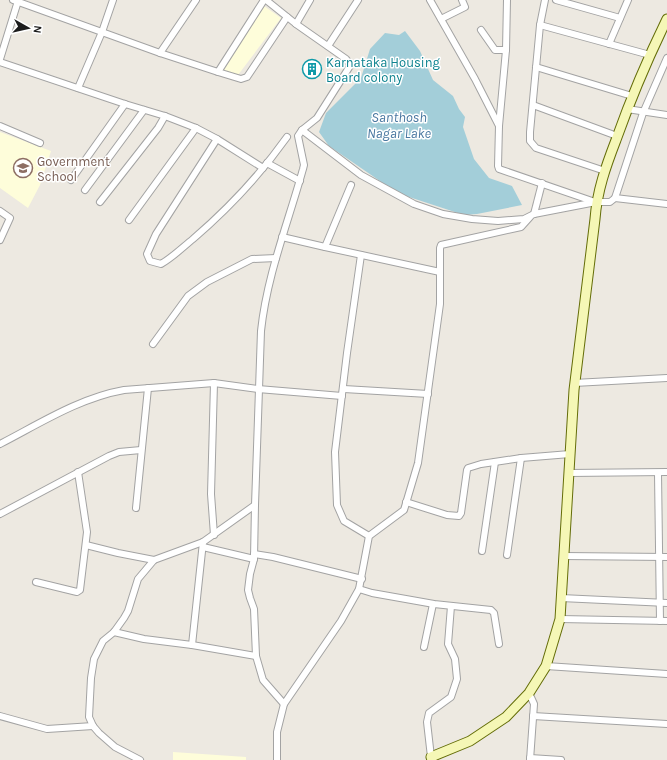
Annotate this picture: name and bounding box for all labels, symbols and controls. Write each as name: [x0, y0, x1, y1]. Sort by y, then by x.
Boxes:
north arrow: [8, 8, 48, 48]
text: N: [30, 25, 44, 34]
place label: Karnataka Housing Board colony: [326, 55, 441, 85]
building icon: Karnataka Housing Board colony: [301, 58, 323, 80]
water label: Santhosh Nagar Lake: [367, 109, 432, 142]
place label: Government School: [37, 154, 110, 184]
school or university icon: Government School: [12, 157, 34, 179]

